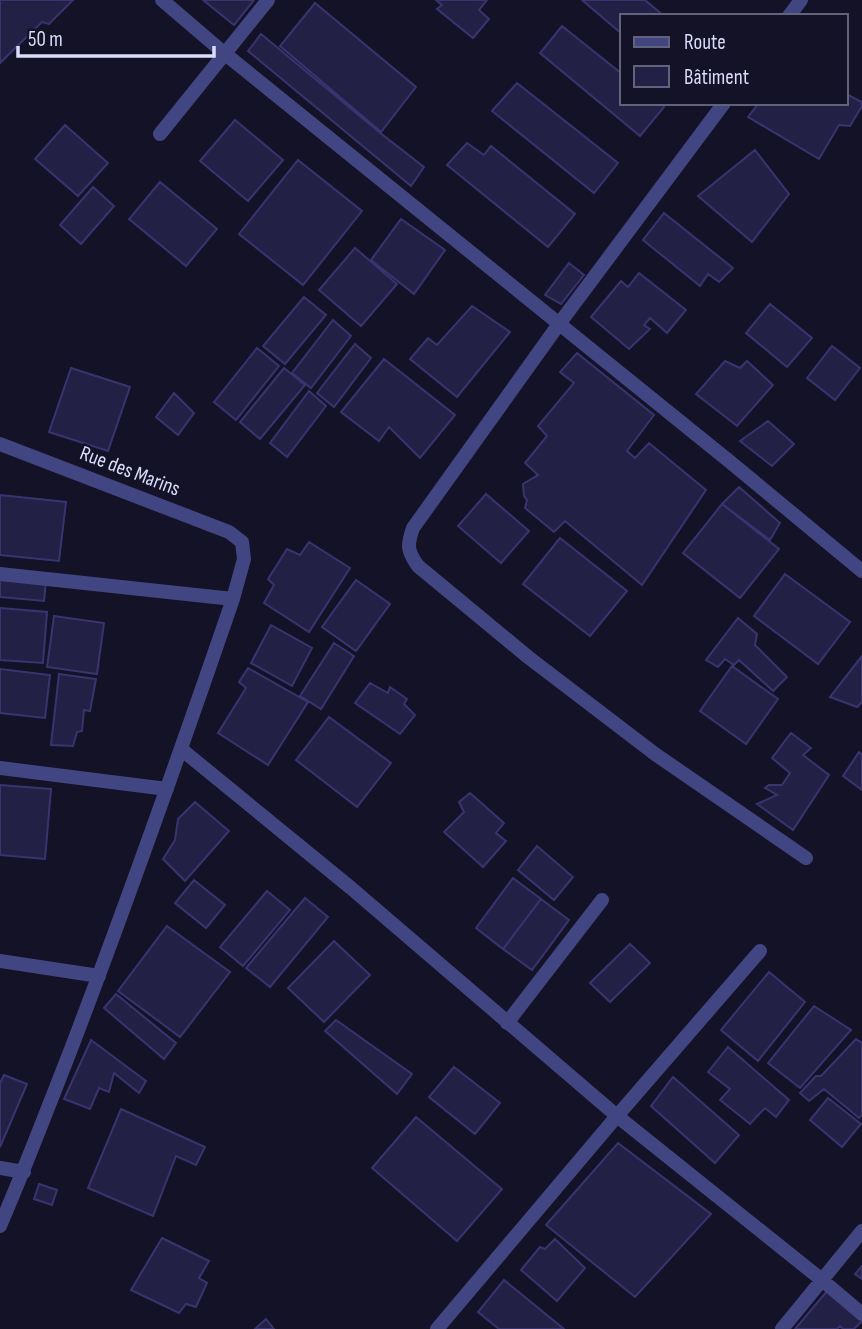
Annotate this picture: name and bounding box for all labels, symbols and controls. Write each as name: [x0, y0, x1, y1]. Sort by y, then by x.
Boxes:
scale bar: [18, 14, 214, 58]
legend: [620, 14, 848, 105]
text: 50 m: [28, 27, 63, 52]
text: Route: [684, 30, 726, 55]
text: Bâtiment: [684, 65, 749, 90]
street label: Rue des Marins: [76, 440, 184, 502]

